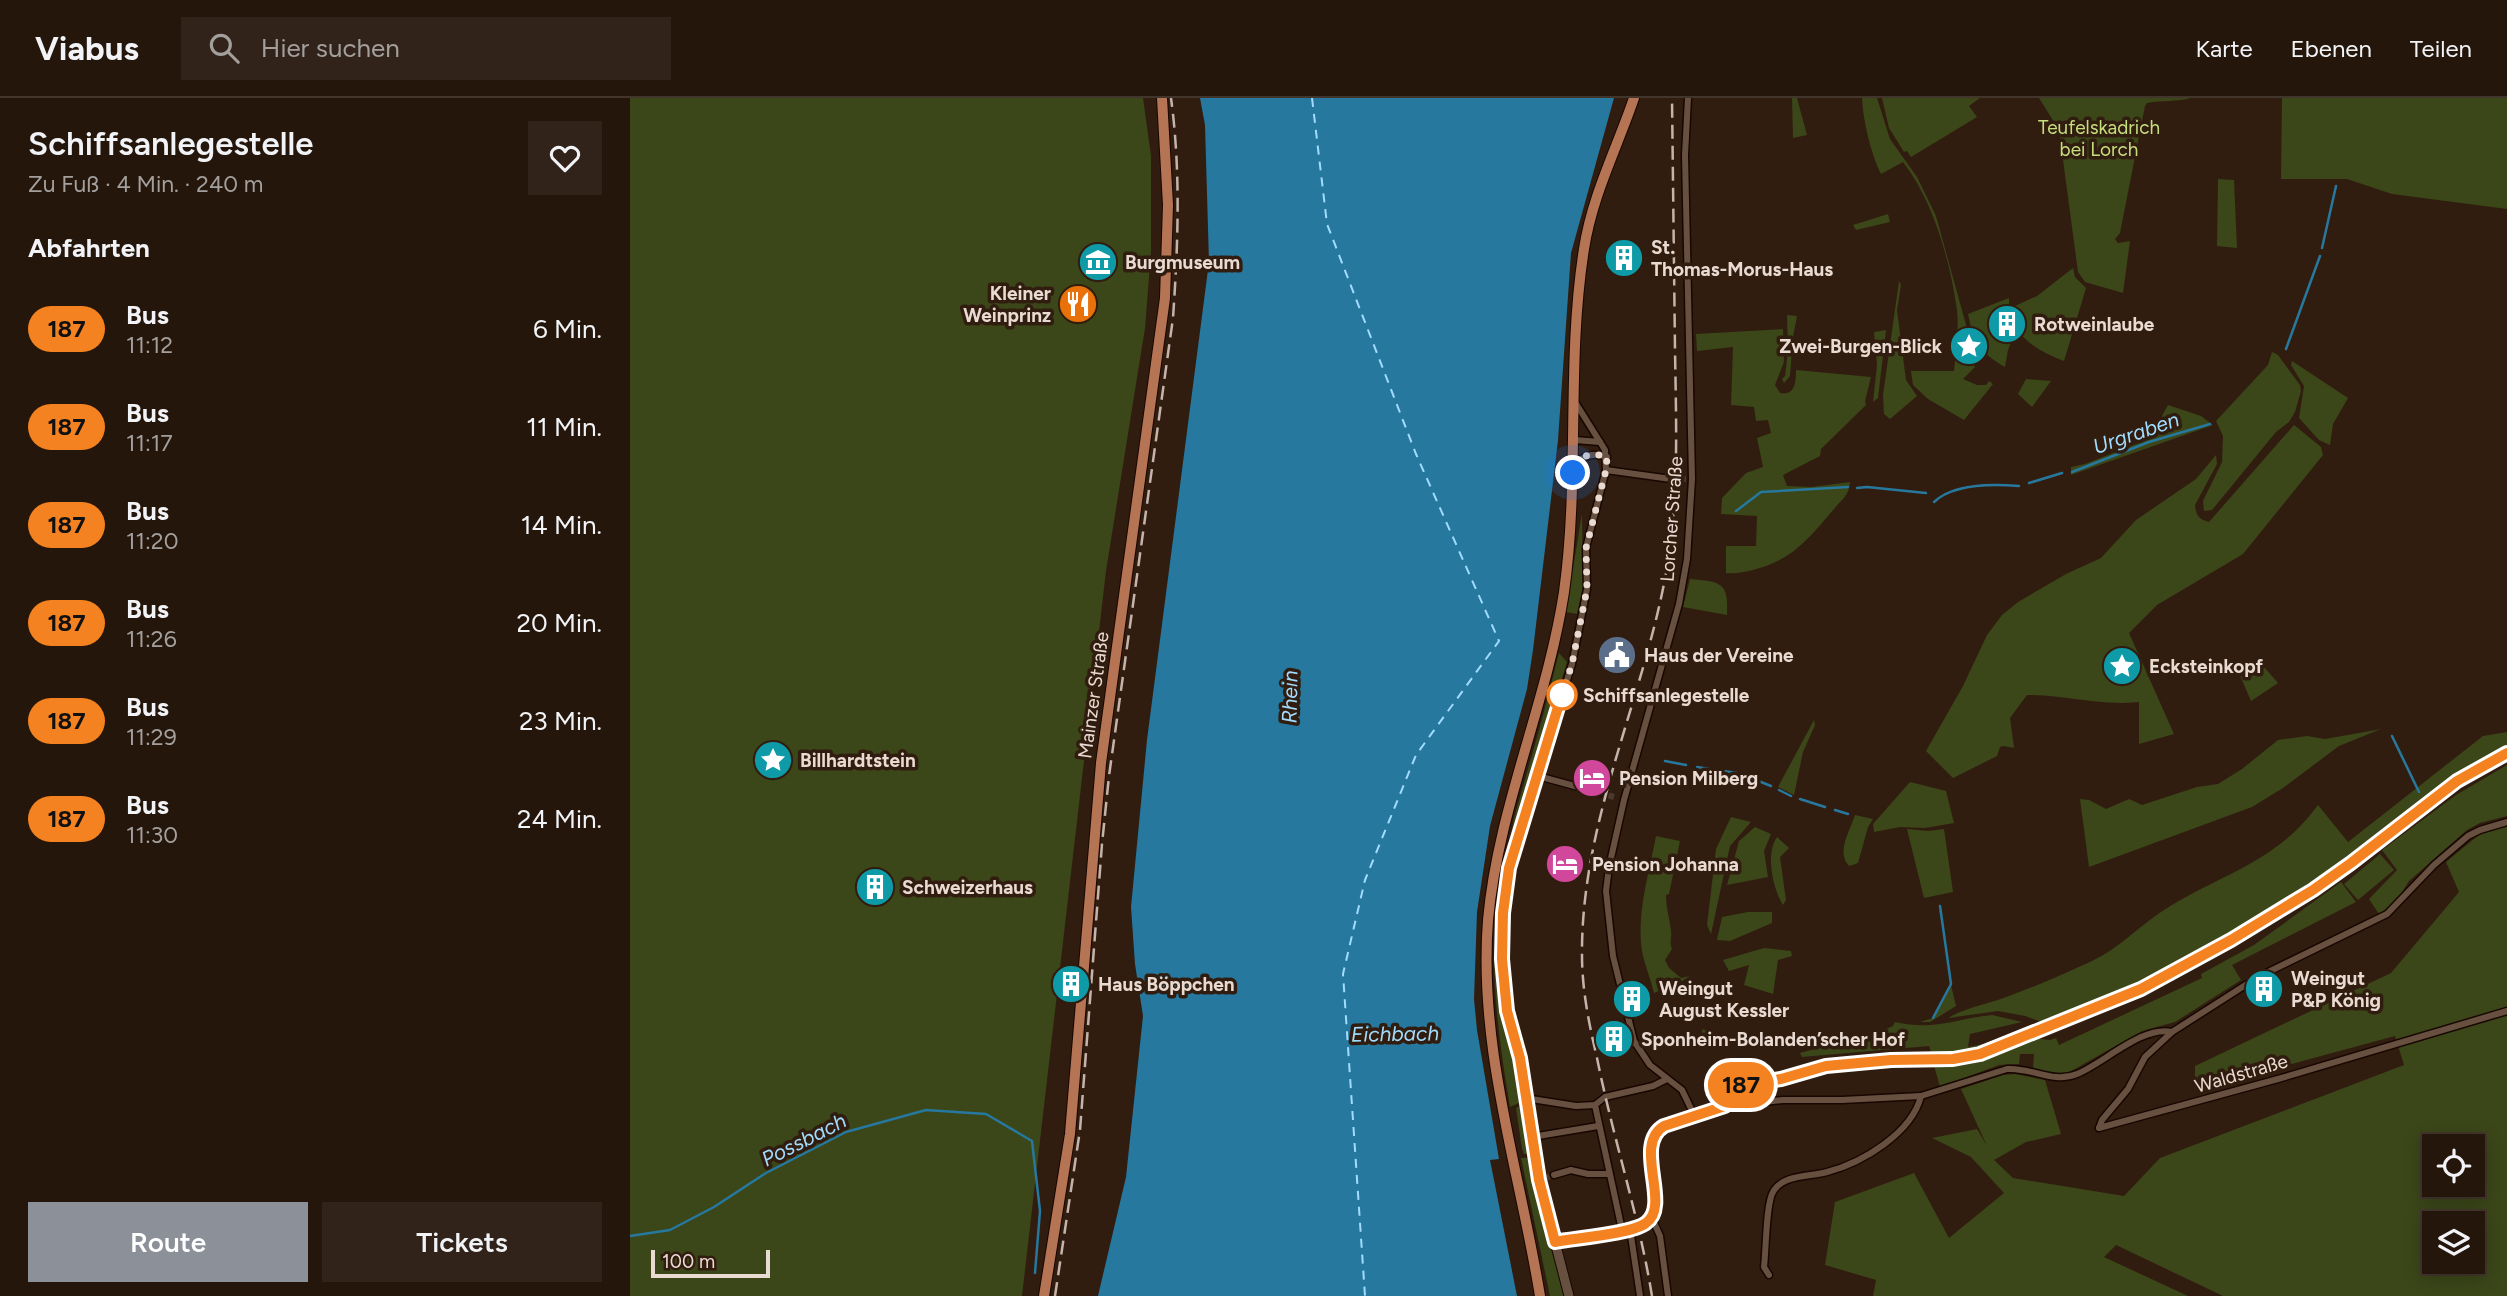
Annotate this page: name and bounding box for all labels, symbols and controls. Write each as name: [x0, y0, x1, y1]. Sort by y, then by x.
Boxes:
search box: [181, 17, 671, 80]
text: Viabus: [35, 29, 139, 68]
icon: search: [205, 29, 243, 67]
text: Hier suchen: [261, 32, 400, 64]
text: Karte: [2196, 34, 2253, 63]
text: Ebenen: [2291, 34, 2372, 63]
text: Teilen: [2410, 34, 2472, 63]
park label: Teufelskadrich bei Lorch: [2038, 116, 2160, 161]
button: heart: [528, 121, 602, 195]
text: Schiffsanlegestelle: [28, 124, 314, 163]
text: Zu Fuß · 4 Min. · 240 m: [28, 170, 263, 198]
text: Abfahrten: [28, 232, 150, 264]
place label: St. Thomas-Morus-Haus: [1651, 236, 1833, 281]
building icon: St. Thomas-Morus-Haus: [1603, 237, 1645, 279]
museum icon: Burgmuseum: [1077, 241, 1119, 283]
place label: Burgmuseum: [1125, 251, 1240, 274]
place label: Kleiner Weinprinz: [963, 282, 1051, 327]
restaurant icon: Kleiner Weinprinz: [1057, 283, 1099, 325]
text: Bus: [126, 299, 169, 331]
building icon: Rotweinlaube: [1986, 303, 2028, 345]
text: 6 Min.: [533, 313, 602, 345]
place label: Rotweinlaube: [2034, 313, 2155, 336]
text: 187: [47, 314, 86, 343]
place icon: Zwei-Burgen-Blick: [1948, 325, 1990, 367]
text: 11:12: [126, 331, 173, 359]
place label: Zwei-Burgen-Blick: [1779, 335, 1943, 358]
text: Bus: [126, 397, 169, 429]
water label: Urgraben: [2090, 406, 2182, 459]
text: 11 Min.: [526, 411, 602, 443]
text: 187: [47, 412, 86, 441]
text: 11:17: [126, 429, 173, 457]
your location: [1555, 455, 1590, 490]
street label: Lorcher Straße: [1656, 456, 1687, 583]
text: Bus: [126, 495, 169, 527]
text: 14 Min.: [521, 509, 602, 541]
text: 187: [47, 510, 86, 539]
text: 11:20: [126, 527, 178, 555]
text: Bus: [126, 593, 169, 625]
text: 20 Min.: [516, 607, 602, 639]
text: 187: [47, 608, 86, 637]
text: 11:26: [126, 625, 177, 653]
street label: Mainzer Straße: [1073, 630, 1114, 760]
public building icon: Haus der Vereine: [1596, 634, 1638, 676]
place label: Haus der Vereine: [1644, 644, 1794, 667]
place icon: Ecksteinkopf: [2101, 645, 2143, 687]
place label: Ecksteinkopf: [2149, 655, 2264, 678]
water label: Rhein: [1277, 670, 1302, 724]
marker: Schiffsanlegestelle: [1547, 680, 1577, 710]
place label: Schiffsanlegestelle: [1583, 684, 1750, 707]
text: Bus: [126, 691, 169, 723]
text: 23 Min.: [519, 705, 602, 737]
text: 187: [47, 706, 86, 735]
text: 11:29: [126, 723, 177, 751]
place icon: Billhardtstein: [752, 739, 794, 781]
place label: Billhardtstein: [800, 749, 916, 772]
hotel icon: Pension Milberg: [1571, 757, 1613, 799]
place label: Pension Milberg: [1619, 767, 1758, 790]
text: Bus: [126, 789, 169, 821]
text: 24 Min.: [517, 803, 602, 835]
text: 187: [47, 804, 86, 833]
text: 11:30: [126, 821, 178, 849]
hotel icon: Pension Johanna: [1544, 843, 1586, 885]
place label: Pension Johanna: [1592, 853, 1739, 876]
building icon: Schweizerhaus: [854, 866, 896, 908]
place label: Schweizerhaus: [902, 876, 1033, 899]
building icon: Haus Böppchen: [1050, 963, 1092, 1005]
place label: Weingut P&P König: [2291, 967, 2381, 1012]
building icon: Weingut P&P König: [2243, 968, 2285, 1010]
place label: Haus Böppchen: [1098, 973, 1235, 996]
place label: Weingut August Kessler: [1659, 977, 1789, 1022]
building icon: Weingut August Kessler: [1611, 978, 1653, 1020]
building icon: Sponheim-Bolanden’scher Hof: [1593, 1018, 1635, 1060]
water label: Eichbach: [1351, 1020, 1440, 1047]
place label: Sponheim-Bolanden’scher Hof: [1641, 1028, 1905, 1051]
street label: Waldstraße: [2192, 1049, 2290, 1098]
line badge: 187: [1701, 1062, 1781, 1108]
text: 187: [1722, 1070, 1760, 1099]
water label: Possbach: [757, 1107, 851, 1172]
map controls: [2422, 1134, 2485, 1274]
button: locate: [2422, 1134, 2485, 1197]
button: Route: [28, 1202, 308, 1282]
button: Tickets: [322, 1202, 602, 1282]
button: layers: [2422, 1211, 2485, 1274]
scale bar: [651, 1247, 770, 1279]
text: 100 m: [662, 1250, 715, 1273]

